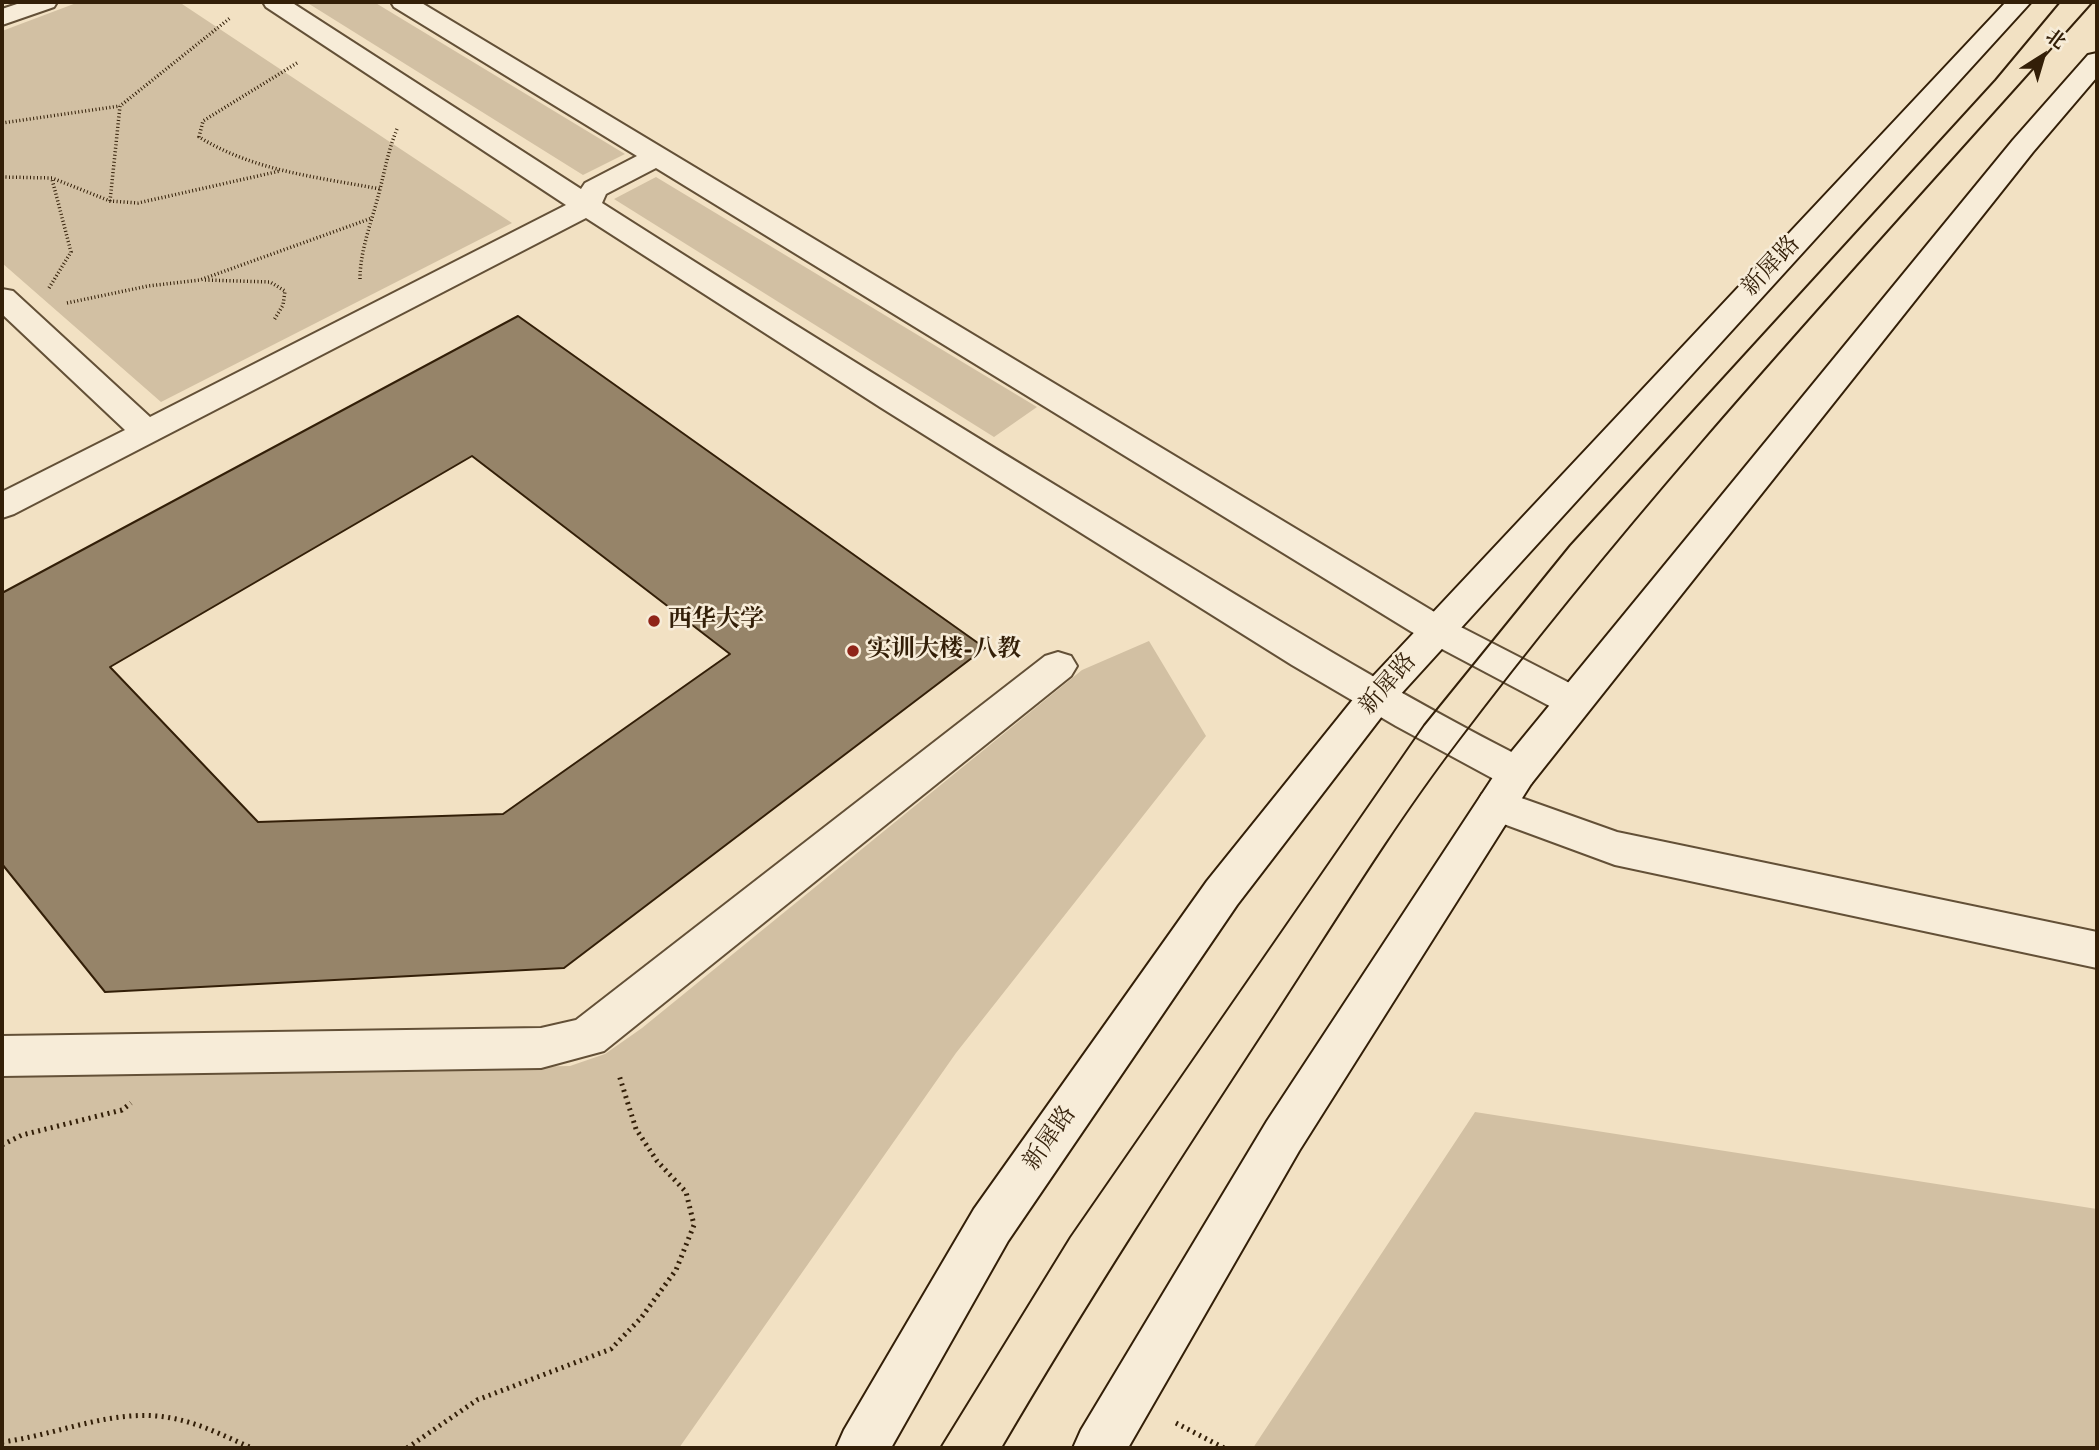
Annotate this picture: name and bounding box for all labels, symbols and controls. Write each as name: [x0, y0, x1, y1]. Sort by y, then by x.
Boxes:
north arrow: [2008, 21, 2078, 91]
text: 北: [2041, 24, 2070, 55]
street label: 新犀路: [1737, 231, 1807, 303]
place label: 西华大学: [668, 607, 764, 635]
marker: 西华大学: [646, 613, 662, 629]
place label: 实训大楼-八教: [867, 637, 1021, 665]
marker: 实训大楼-八教: [845, 643, 861, 659]
street label: 新犀路: [1355, 648, 1423, 722]
street label: 新犀路: [1019, 1101, 1083, 1177]

